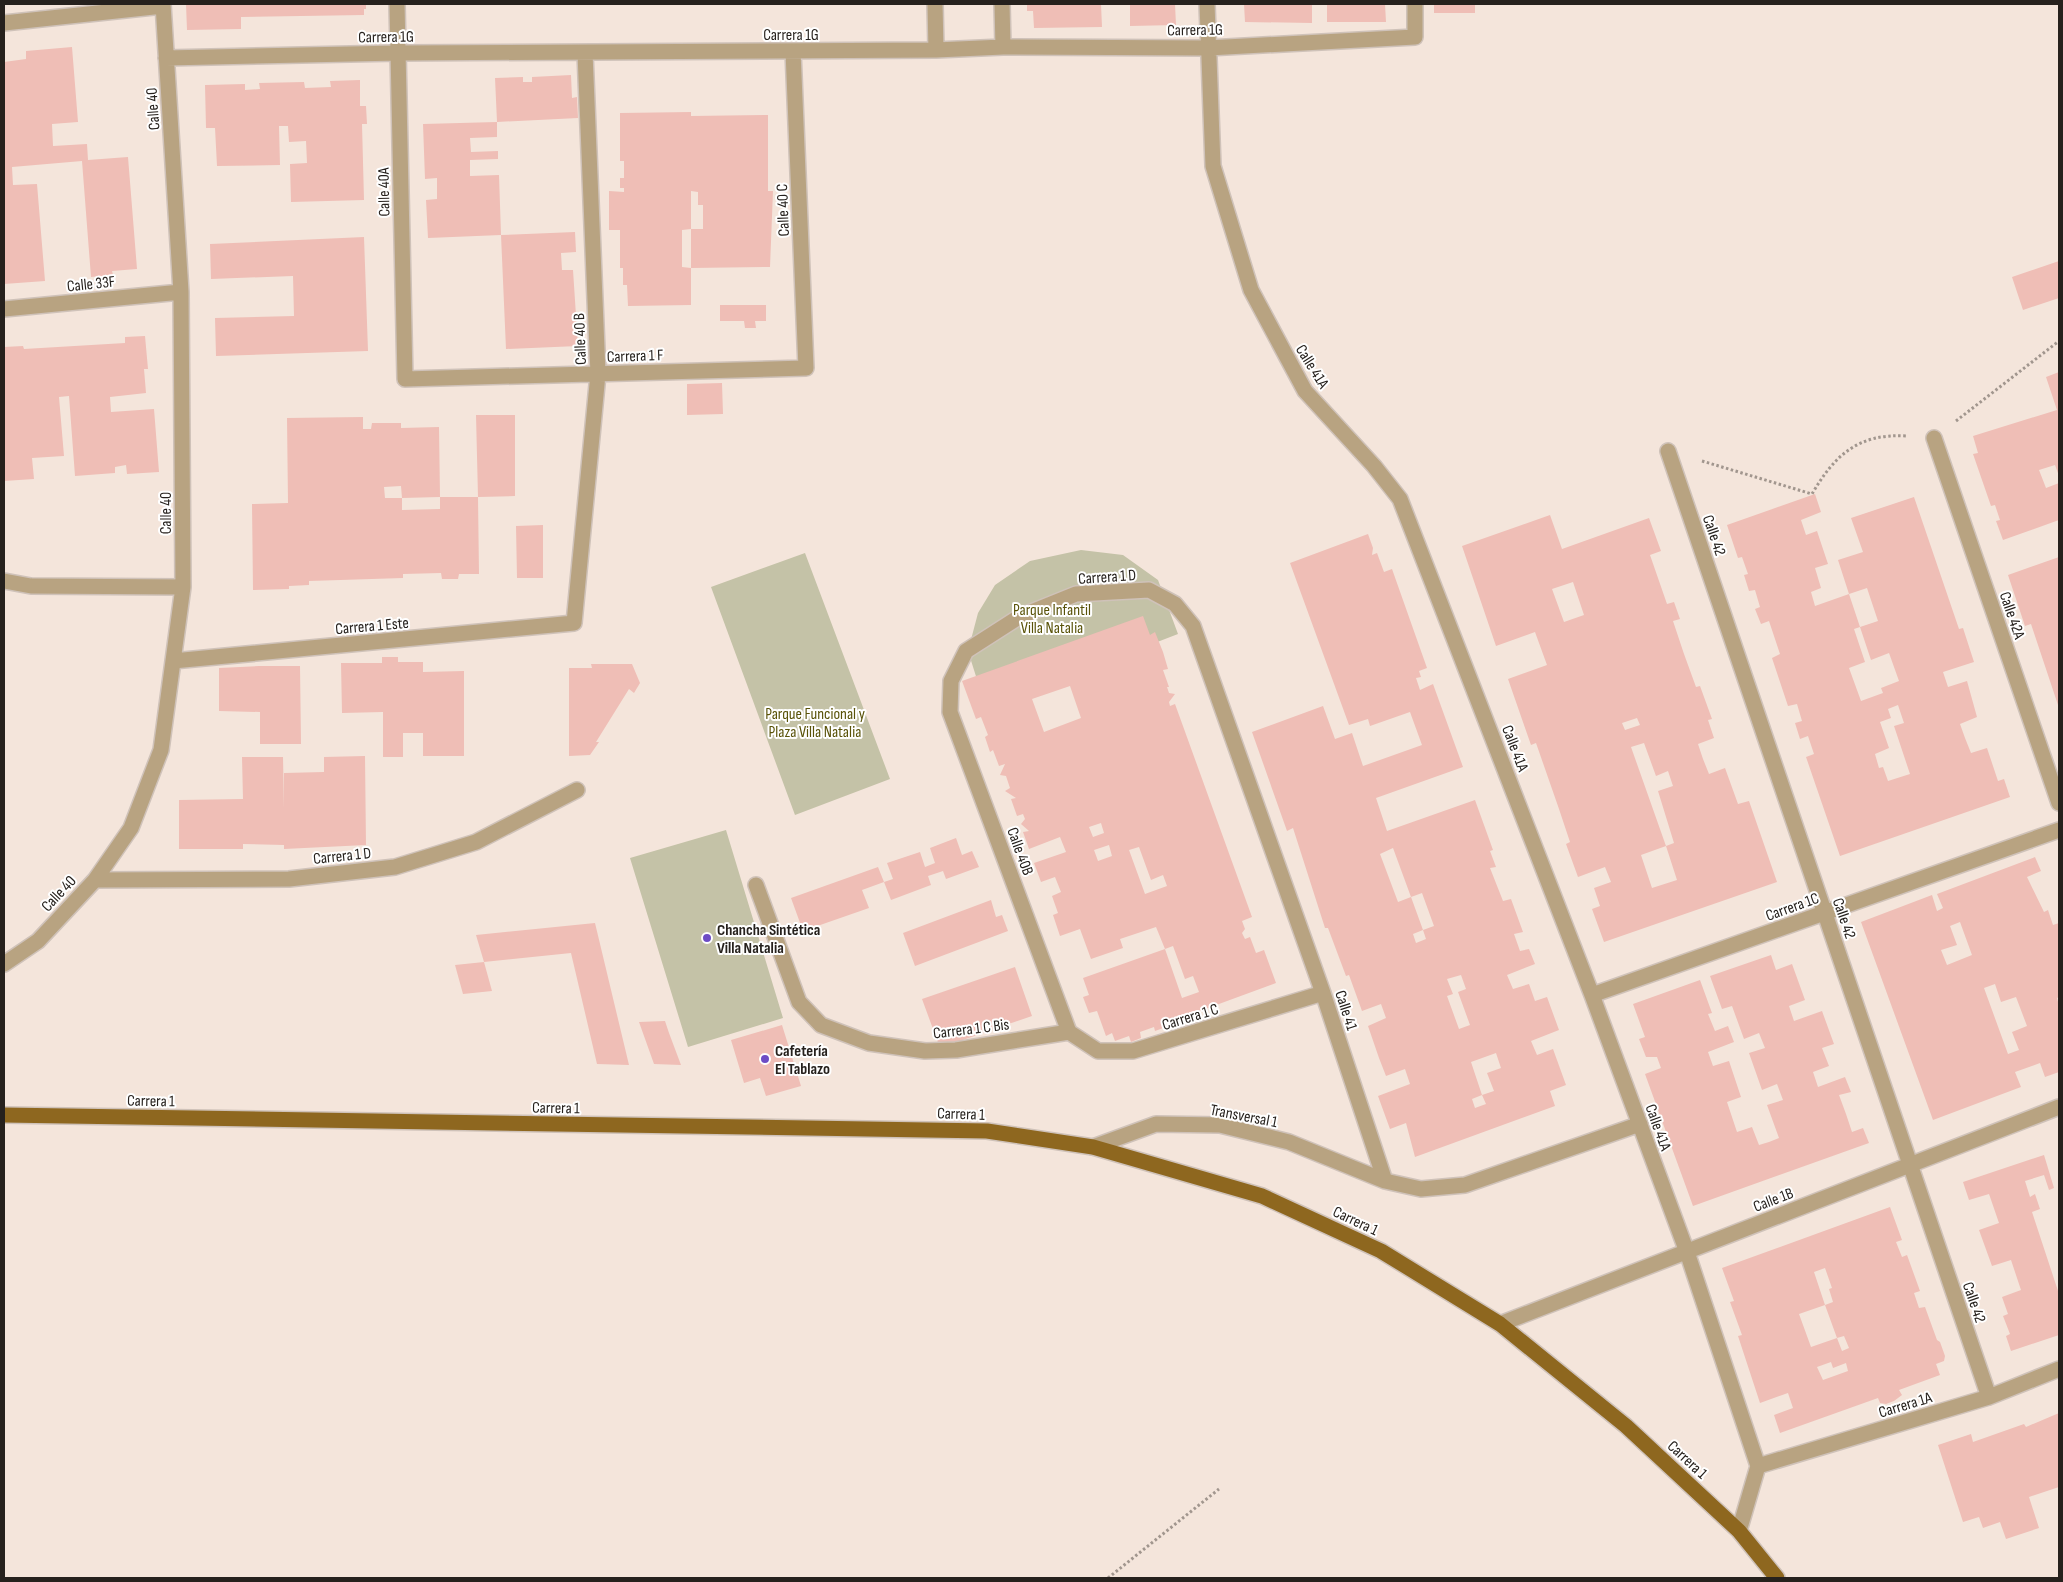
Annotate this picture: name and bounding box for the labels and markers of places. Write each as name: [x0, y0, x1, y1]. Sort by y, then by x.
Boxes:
place label: Chancha Sintética Villa Natalia: [717, 921, 820, 958]
marker: Chancha Sintética Villa Natalia: [701, 932, 713, 944]
place label: Cafetería El Tablazo: [775, 1042, 830, 1079]
marker: Cafetería El Tablazo: [759, 1053, 771, 1065]

